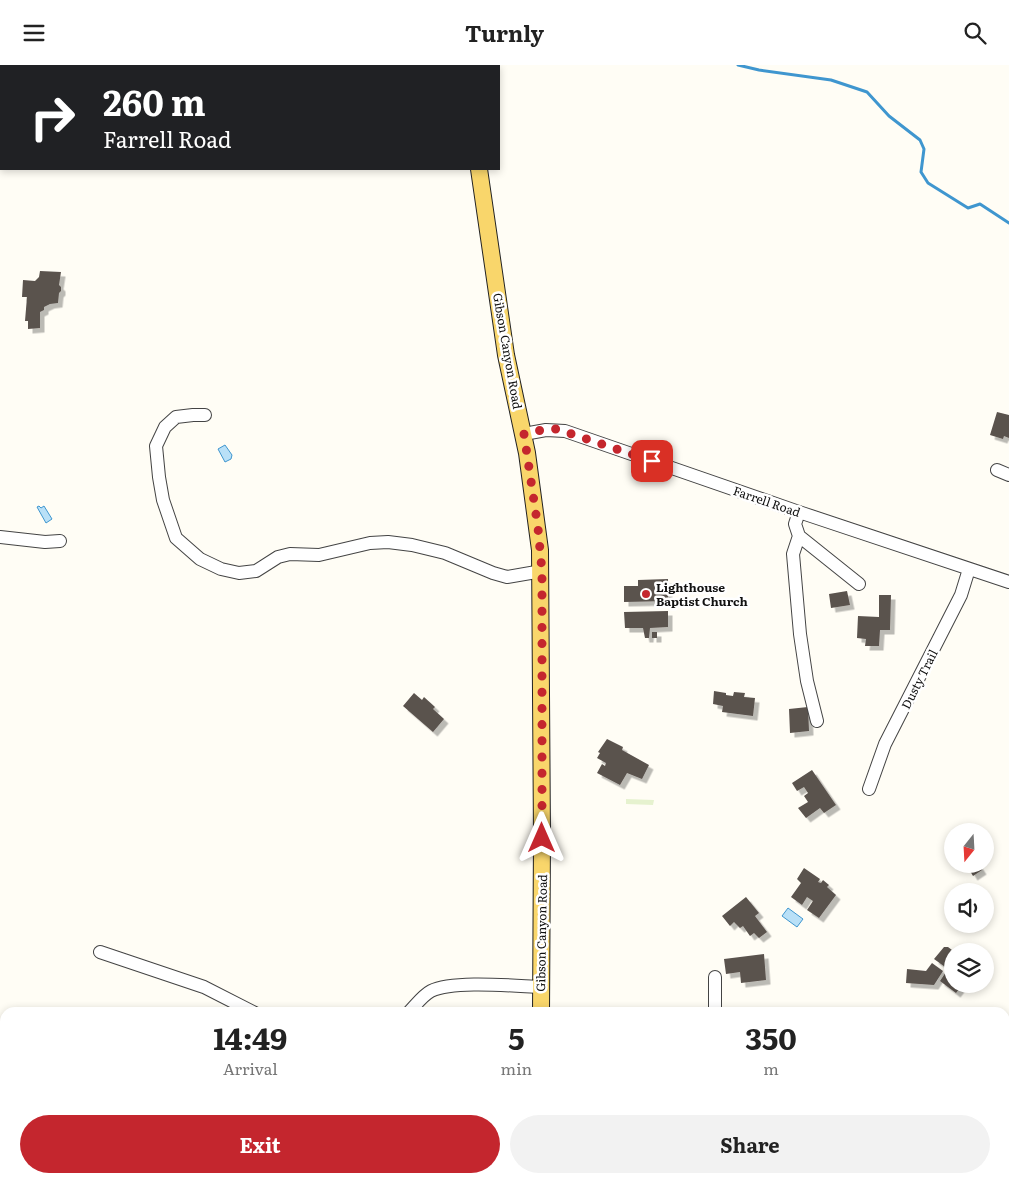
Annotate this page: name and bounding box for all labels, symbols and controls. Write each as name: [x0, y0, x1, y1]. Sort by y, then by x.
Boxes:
text: Turnly: [465, 16, 544, 49]
icon: menu: [20, 19, 48, 47]
icon: search: [961, 19, 989, 47]
text: 260 m: [103, 75, 206, 127]
icon: right: [20, 85, 85, 150]
text: Farrell Road: [103, 122, 231, 155]
street label: Gibson Canyon Road: [489, 292, 527, 411]
pin: [631, 440, 673, 482]
icon: arrive: [638, 447, 666, 475]
street label: Farrell Road: [731, 481, 804, 521]
place label: Lighthouse Baptist Church: [656, 578, 748, 610]
marker: Lighthouse Baptist Church: [640, 588, 652, 600]
street label: Dusty Trail: [896, 646, 942, 712]
position arrow: [515, 811, 567, 863]
north arrow: [944, 823, 994, 873]
map controls: [944, 823, 994, 993]
street label: Gibson Canyon Road: [531, 873, 551, 992]
button: sound: [944, 883, 994, 933]
button: layers: [944, 943, 994, 993]
text: 14:49: [213, 1015, 287, 1059]
text: 5: [508, 1015, 525, 1059]
text: 350: [745, 1015, 797, 1059]
text: Arrival: [223, 1056, 278, 1080]
text: min: [501, 1056, 532, 1080]
text: m: [763, 1056, 779, 1080]
button: Exit: [20, 1115, 500, 1173]
button: Share: [510, 1115, 990, 1173]

